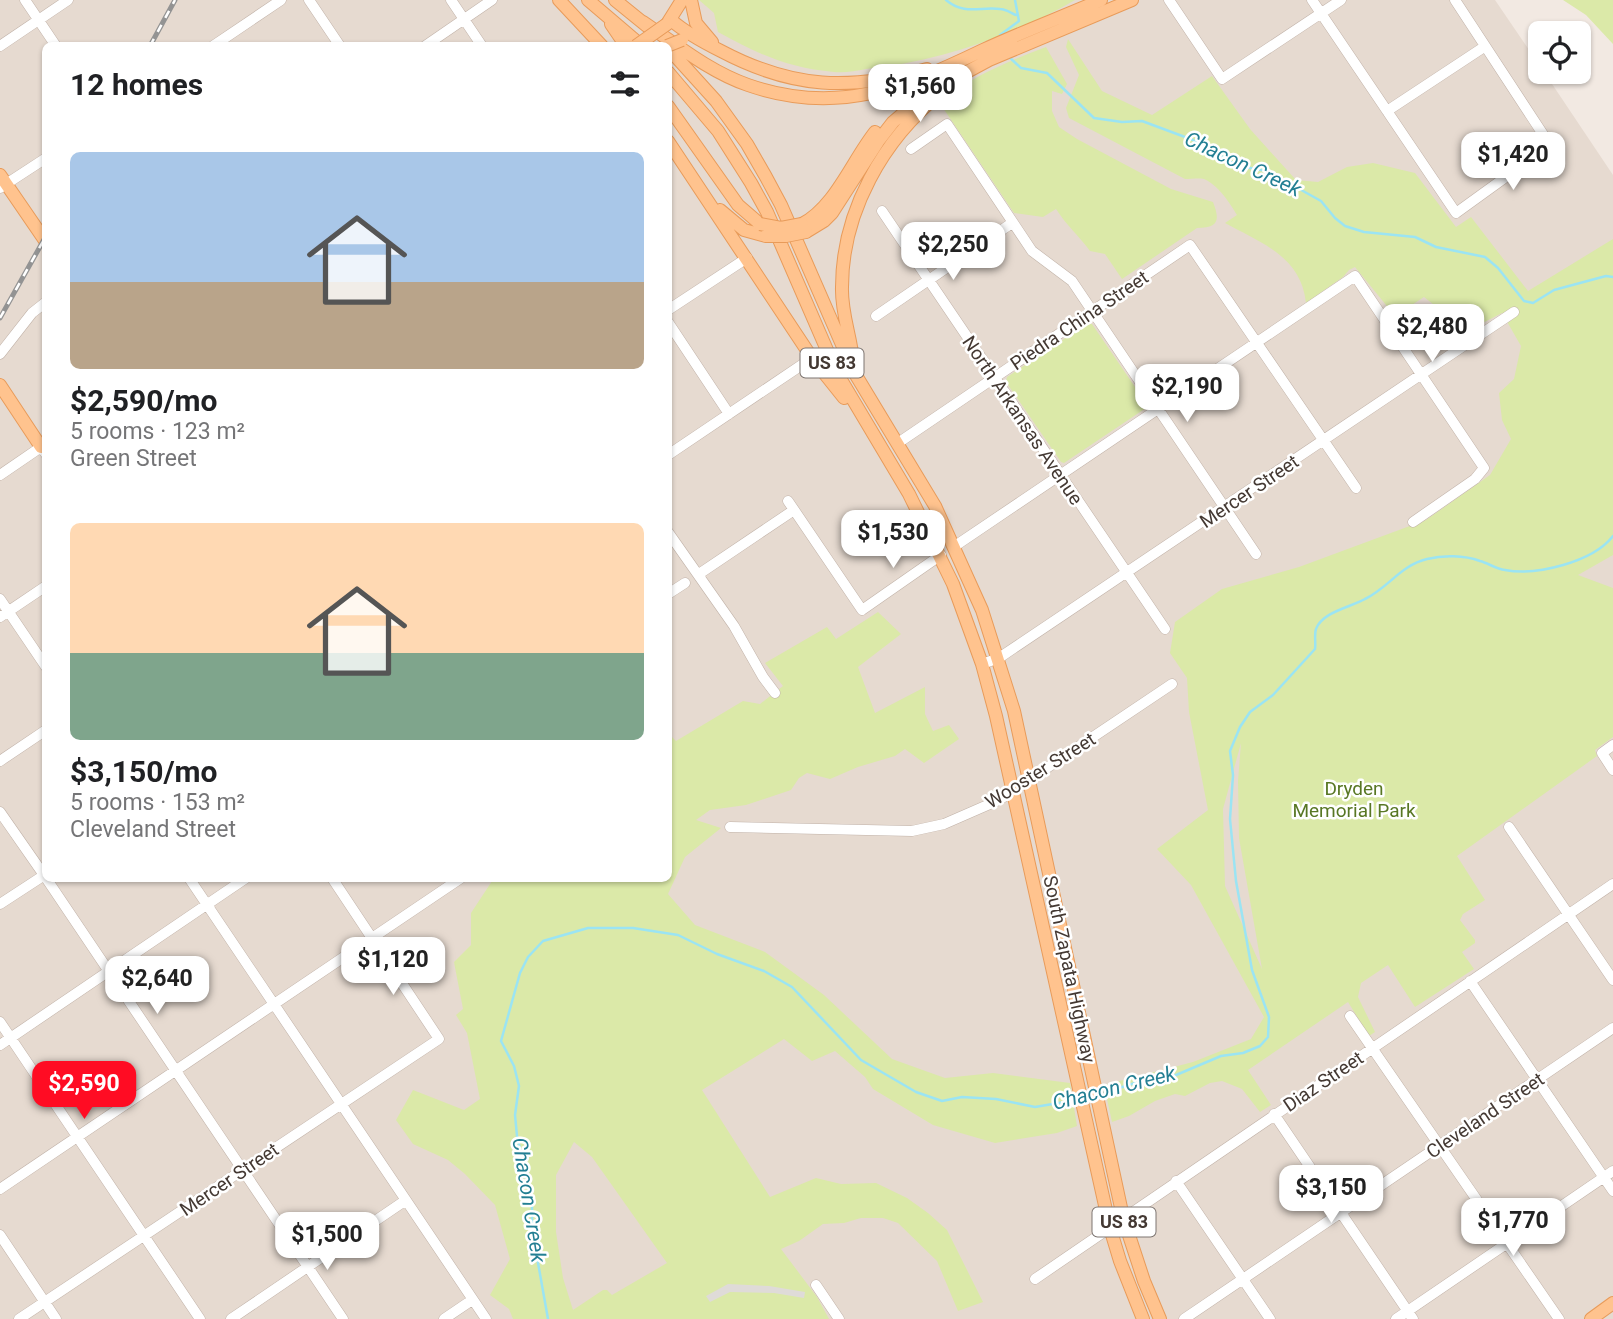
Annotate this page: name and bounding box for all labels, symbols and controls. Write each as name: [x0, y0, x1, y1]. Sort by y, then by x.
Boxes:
map controls: [1528, 21, 1591, 84]
button: locate: [1528, 21, 1591, 84]
pin: $1,560: [863, 64, 977, 124]
icon: filters: [606, 65, 644, 103]
text: 12 homes: [70, 67, 203, 102]
text: $1,560: [884, 73, 956, 100]
water label: Chacon Creek: [1181, 126, 1306, 202]
pin: $1,420: [1456, 132, 1570, 192]
text: $1,420: [1477, 141, 1549, 168]
icon: home: [294, 197, 420, 323]
pin: $2,250: [896, 222, 1010, 282]
text: $2,250: [917, 231, 989, 258]
street label: Piedra China Street: [1006, 266, 1153, 375]
pin: $2,480: [1375, 304, 1489, 364]
text: $2,480: [1396, 313, 1468, 340]
street label: North Arkansas Avenue: [957, 331, 1088, 509]
road number: US 83: [800, 348, 864, 377]
pin: $2,190: [1130, 364, 1244, 424]
text: $2,190: [1151, 373, 1223, 400]
text: $2,590/mo: [70, 383, 218, 418]
text: 5 rooms · 123 m²: [70, 418, 245, 445]
text: Green Street: [70, 445, 197, 472]
street label: Mercer Street: [1195, 450, 1303, 533]
pin: $1,530: [836, 510, 950, 570]
text: $1,530: [857, 519, 929, 546]
icon: home: [294, 568, 420, 694]
street label: Wooster Street: [981, 727, 1100, 813]
text: $3,150/mo: [70, 754, 218, 789]
park label: Dryden Memorial Park: [1292, 777, 1416, 822]
text: 5 rooms · 153 m²: [70, 789, 245, 816]
text: Cleveland Street: [70, 816, 236, 843]
street label: South Zapata Highway: [1038, 873, 1101, 1065]
pin: $1,120: [336, 937, 450, 997]
text: $1,120: [357, 946, 429, 973]
pin: $2,640: [100, 956, 214, 1016]
text: $2,640: [121, 965, 193, 992]
street label: Diaz Street: [1279, 1046, 1368, 1117]
water label: Chacon Creek: [1050, 1061, 1179, 1115]
pin: $2,590: [27, 1062, 141, 1121]
street label: Cleveland Street: [1422, 1068, 1549, 1163]
text: $2,590: [48, 1070, 120, 1097]
water label: Chacon Creek: [507, 1136, 551, 1265]
street label: Mercer Street: [175, 1138, 283, 1221]
pin: $3,150: [1274, 1166, 1388, 1225]
text: $3,150: [1295, 1174, 1367, 1201]
pin: $1,770: [1456, 1198, 1570, 1258]
text: $1,770: [1477, 1207, 1549, 1234]
road number: US 83: [1092, 1208, 1156, 1237]
pin: $1,500: [270, 1212, 384, 1272]
text: $1,500: [291, 1221, 363, 1248]

